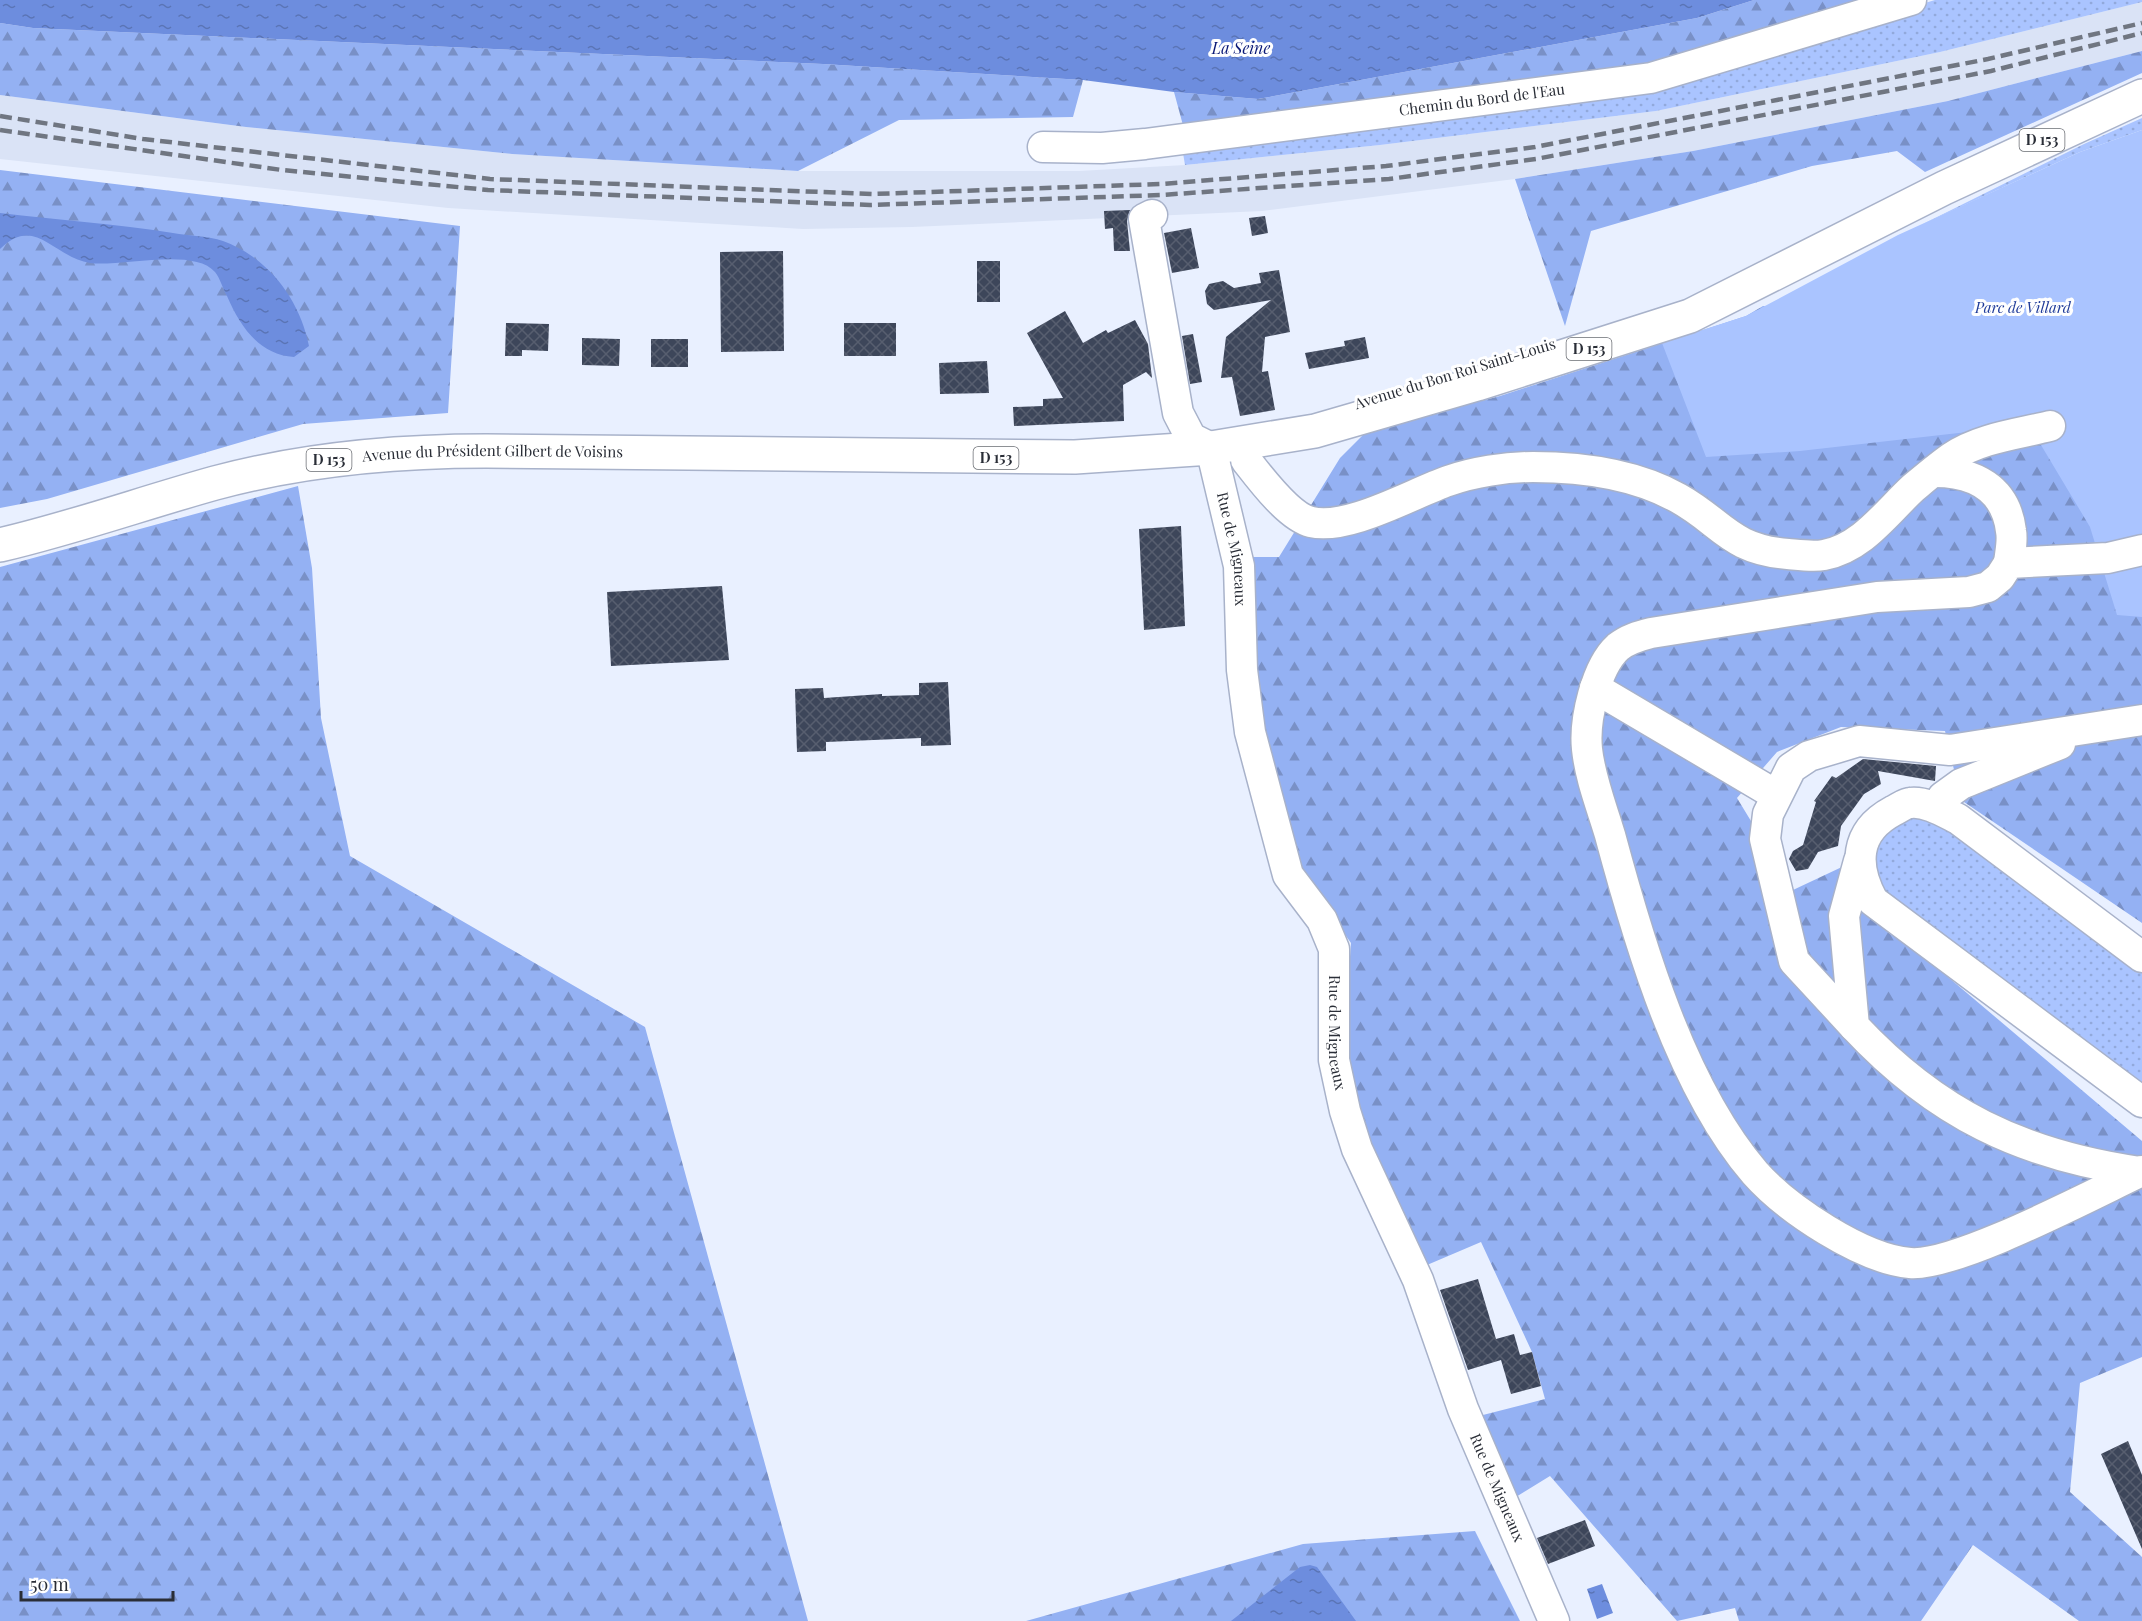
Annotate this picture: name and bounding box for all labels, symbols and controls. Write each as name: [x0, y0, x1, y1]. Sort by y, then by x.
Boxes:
water label: La Seine: [1211, 37, 1270, 58]
street label: Chemin du Bord de l'Eau: [1398, 78, 1566, 120]
road number: D 153: [2020, 129, 2064, 151]
park label: Parc de Villard: [1974, 297, 2072, 317]
street label: Avenue du Bon Roi Saint-Louis: [1351, 333, 1558, 413]
road number: D 153: [1566, 338, 1612, 360]
street label: Avenue du Président Gilbert de Voisins: [360, 440, 623, 466]
road number: D 153: [974, 447, 1018, 469]
road number: D 153: [306, 449, 352, 471]
street label: Rue de Migneaux: [1213, 490, 1251, 607]
street label: Rue de Migneaux: [1325, 975, 1351, 1092]
street label: Rue de Migneaux: [1466, 1430, 1530, 1545]
scale bar: [21, 1564, 172, 1602]
text: 50 m: [30, 1572, 69, 1596]

